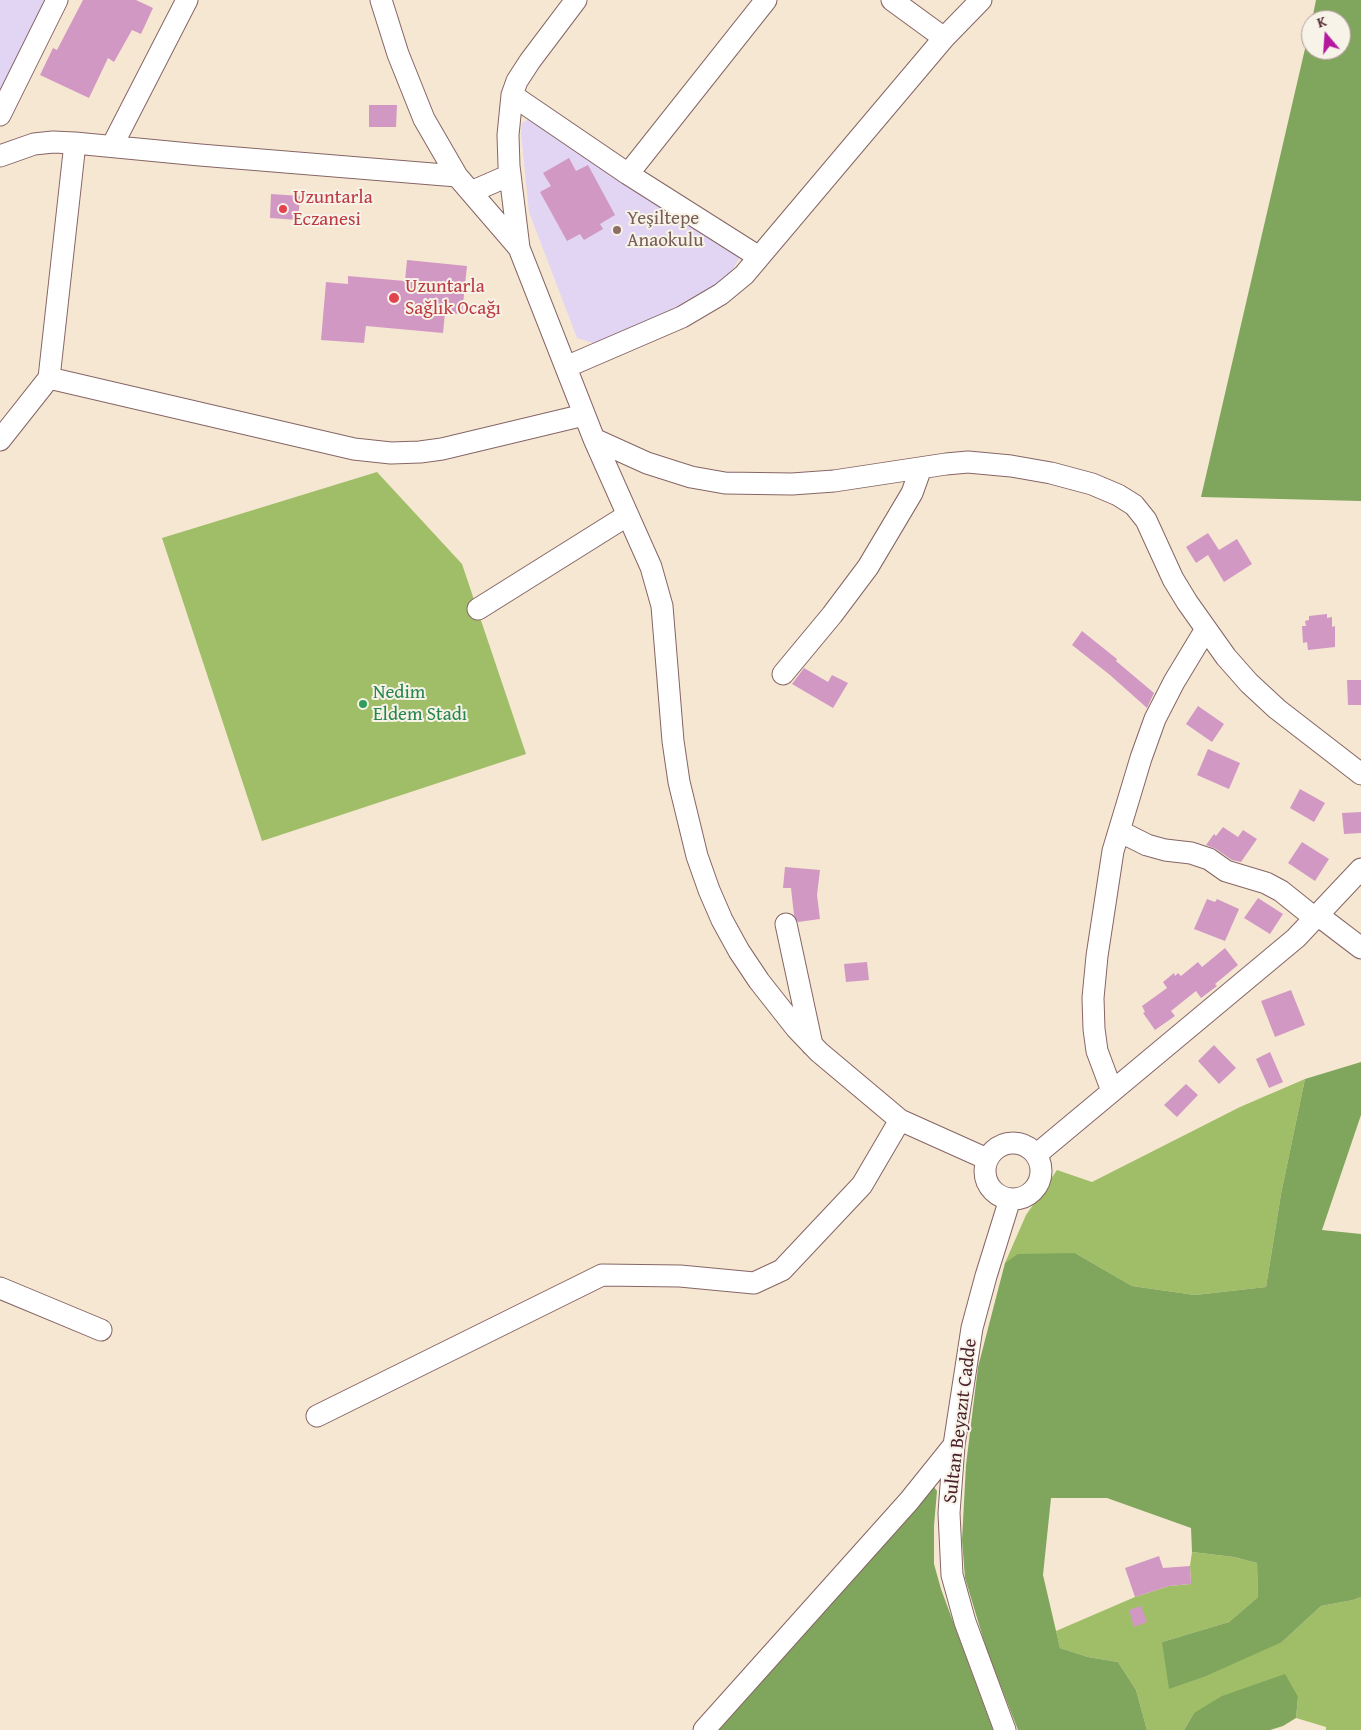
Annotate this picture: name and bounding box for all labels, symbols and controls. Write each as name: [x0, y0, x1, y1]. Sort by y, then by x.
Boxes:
north arrow: [1301, 10, 1351, 60]
text: K: [1314, 11, 1329, 33]
place label: Uzuntarla Eczanesi: [293, 187, 373, 231]
marker: Uzuntarla Eczanesi: [277, 203, 289, 215]
place label: Yeşiltepe Anaokulu: [627, 208, 703, 252]
marker: Yeşiltepe Anaokulu: [611, 224, 623, 236]
place label: Uzuntarla Sağlık Ocağı: [405, 276, 501, 320]
marker: Uzuntarla Sağlık Ocağı: [387, 291, 401, 305]
place label: Nedim Eldem Stadı: [373, 682, 467, 726]
marker: Nedim Eldem Stadı: [357, 698, 369, 710]
street label: Sultan Beyazıt Cadde: [940, 1337, 982, 1505]

